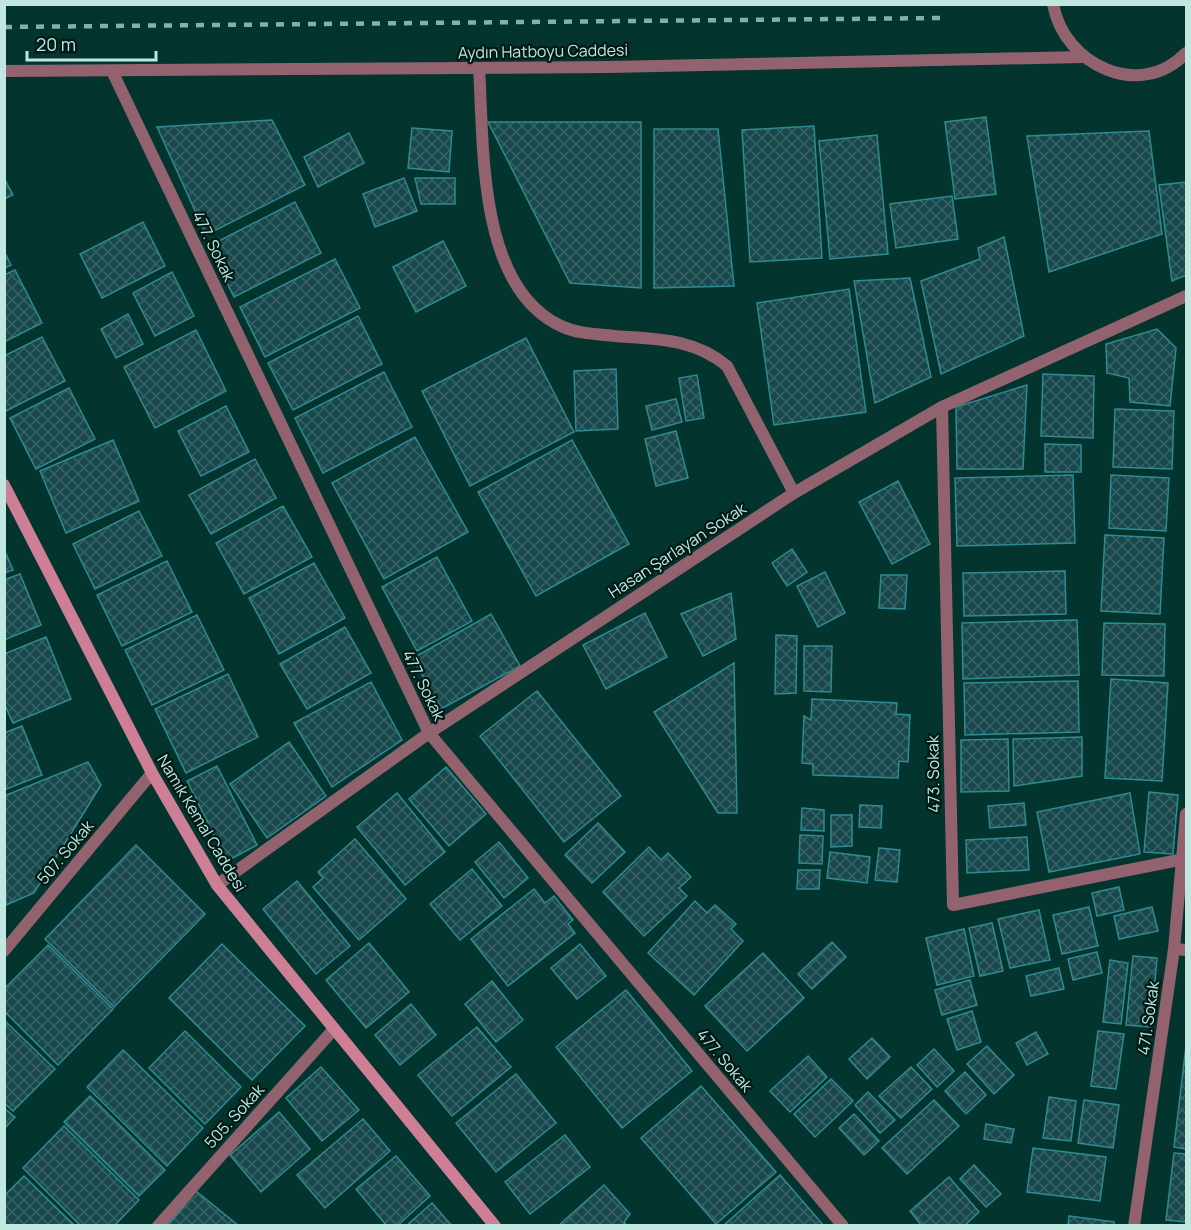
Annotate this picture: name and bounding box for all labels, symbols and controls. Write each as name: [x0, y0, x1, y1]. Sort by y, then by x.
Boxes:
scale bar: [27, 24, 156, 62]
text: 20 m: [36, 32, 76, 56]
street label: Aydın Hatboyu Caddesi: [458, 39, 628, 63]
street label: 477. Sokak: [187, 207, 241, 286]
street label: Hasan Şarlayan Sokak: [604, 497, 751, 603]
street label: 477. Sokak: [397, 646, 451, 725]
street label: 473. Sokak: [921, 734, 945, 813]
street label: Namık Kemal Caddesi: [152, 750, 252, 896]
street label: 507. Sokak: [32, 815, 99, 889]
street label: 471. Sokak: [1132, 979, 1164, 1056]
street label: 477. Sokak: [692, 1024, 759, 1097]
street label: 505. Sokak: [199, 1078, 270, 1153]

